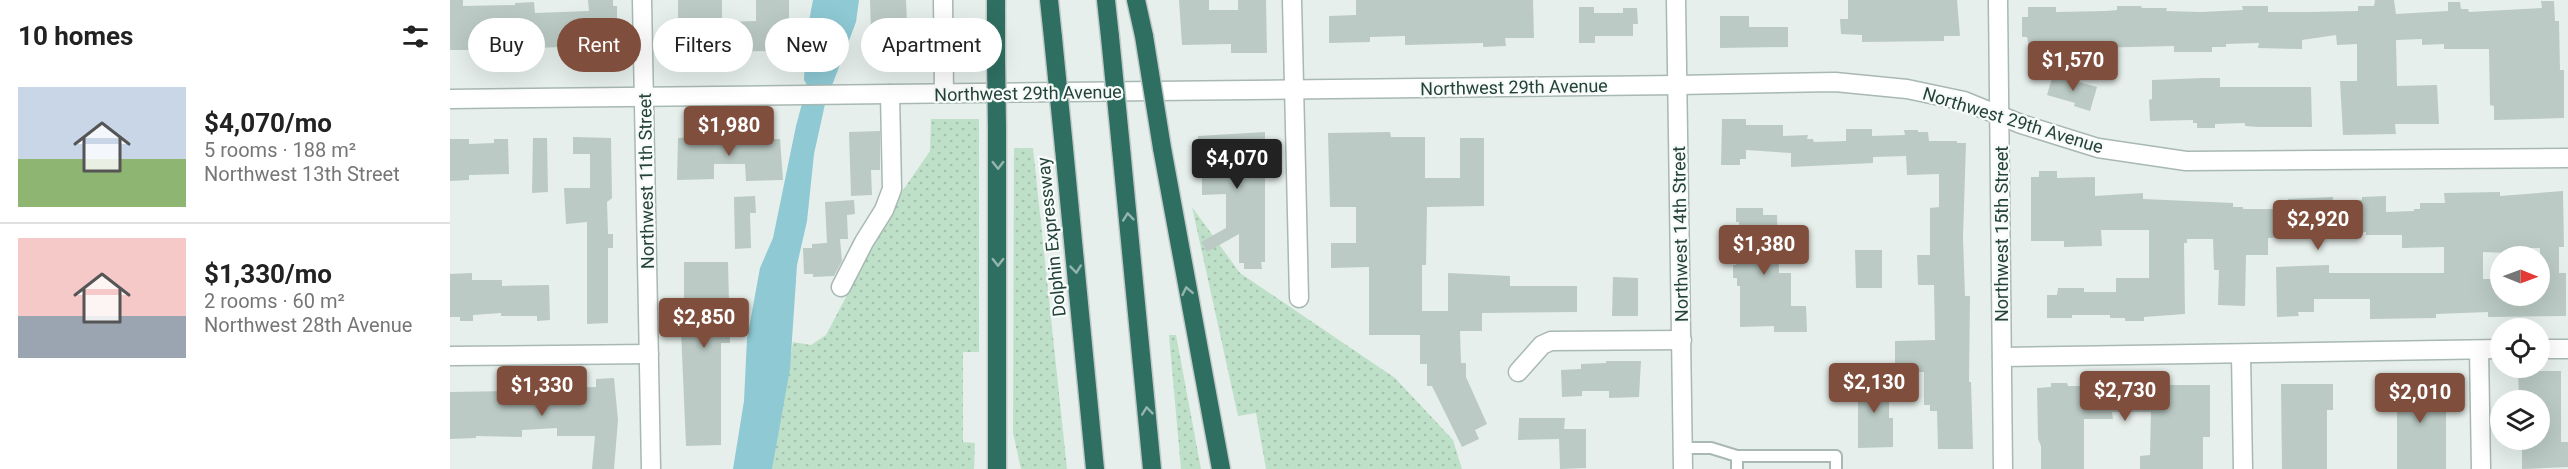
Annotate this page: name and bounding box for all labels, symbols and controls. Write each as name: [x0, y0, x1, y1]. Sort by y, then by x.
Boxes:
chip: Buy: [468, 18, 545, 72]
chip: Rent: [557, 18, 641, 72]
chip: Filters: [653, 18, 753, 72]
chip: New: [765, 18, 849, 72]
chip: Apartment: [861, 18, 1002, 72]
icon: filters: [399, 20, 432, 53]
text: 10 homes: [18, 21, 133, 51]
pin: $1,570: [2024, 41, 2122, 92]
text: $1,570: [2042, 48, 2104, 72]
street label: Northwest 29th Avenue: [1420, 75, 1608, 99]
street label: Northwest 29th Avenue: [934, 81, 1122, 105]
street label: Northwest 29th Avenue: [1920, 83, 2106, 157]
street label: Northwest 11th Street: [634, 93, 658, 269]
pin: $1,980: [680, 106, 778, 157]
text: $4,070/mo: [204, 108, 332, 138]
icon: home: [66, 111, 138, 183]
text: $1,980: [698, 113, 760, 137]
text: 5 rooms · 188 m²: [204, 138, 356, 162]
pin: $4,070: [1188, 139, 1286, 190]
text: $4,070: [1206, 146, 1268, 170]
street label: Northwest 14th Street: [1668, 146, 1692, 322]
street label: Northwest 15th Street: [1991, 146, 2012, 322]
street label: Dolphin Expressway: [1032, 156, 1070, 318]
one-way arrow: [991, 161, 1004, 170]
text: Northwest 13th Street: [204, 162, 400, 186]
pin: $2,920: [2269, 200, 2367, 251]
text: $2,920: [2287, 207, 2349, 231]
one-way arrow: [1122, 212, 1135, 221]
pin: $1,380: [1715, 225, 1813, 276]
text: $1,380: [1733, 232, 1795, 256]
north arrow: [2490, 246, 2550, 306]
map controls: [2490, 246, 2550, 450]
one-way arrow: [992, 258, 1004, 267]
text: $1,330/mo: [204, 259, 332, 289]
icon: home: [66, 262, 138, 334]
one-way arrow: [1069, 264, 1082, 273]
one-way arrow: [1181, 286, 1194, 296]
text: 2 rooms · 60 m²: [204, 289, 345, 313]
pin: $2,850: [655, 298, 753, 349]
text: $2,850: [673, 305, 735, 329]
text: Northwest 28th Avenue: [204, 313, 412, 337]
button: locate: [2490, 318, 2550, 378]
pin: $2,130: [1825, 363, 1923, 414]
pin: $1,330: [493, 366, 591, 417]
text: $2,130: [1843, 370, 1905, 394]
pin: $2,730: [2076, 371, 2174, 422]
text: $1,330: [511, 373, 573, 397]
pin: $2,010: [2371, 373, 2469, 424]
text: $2,730: [2094, 378, 2156, 402]
text: $2,010: [2389, 380, 2451, 404]
button: layers: [2490, 390, 2550, 450]
one-way arrow: [1141, 406, 1154, 415]

